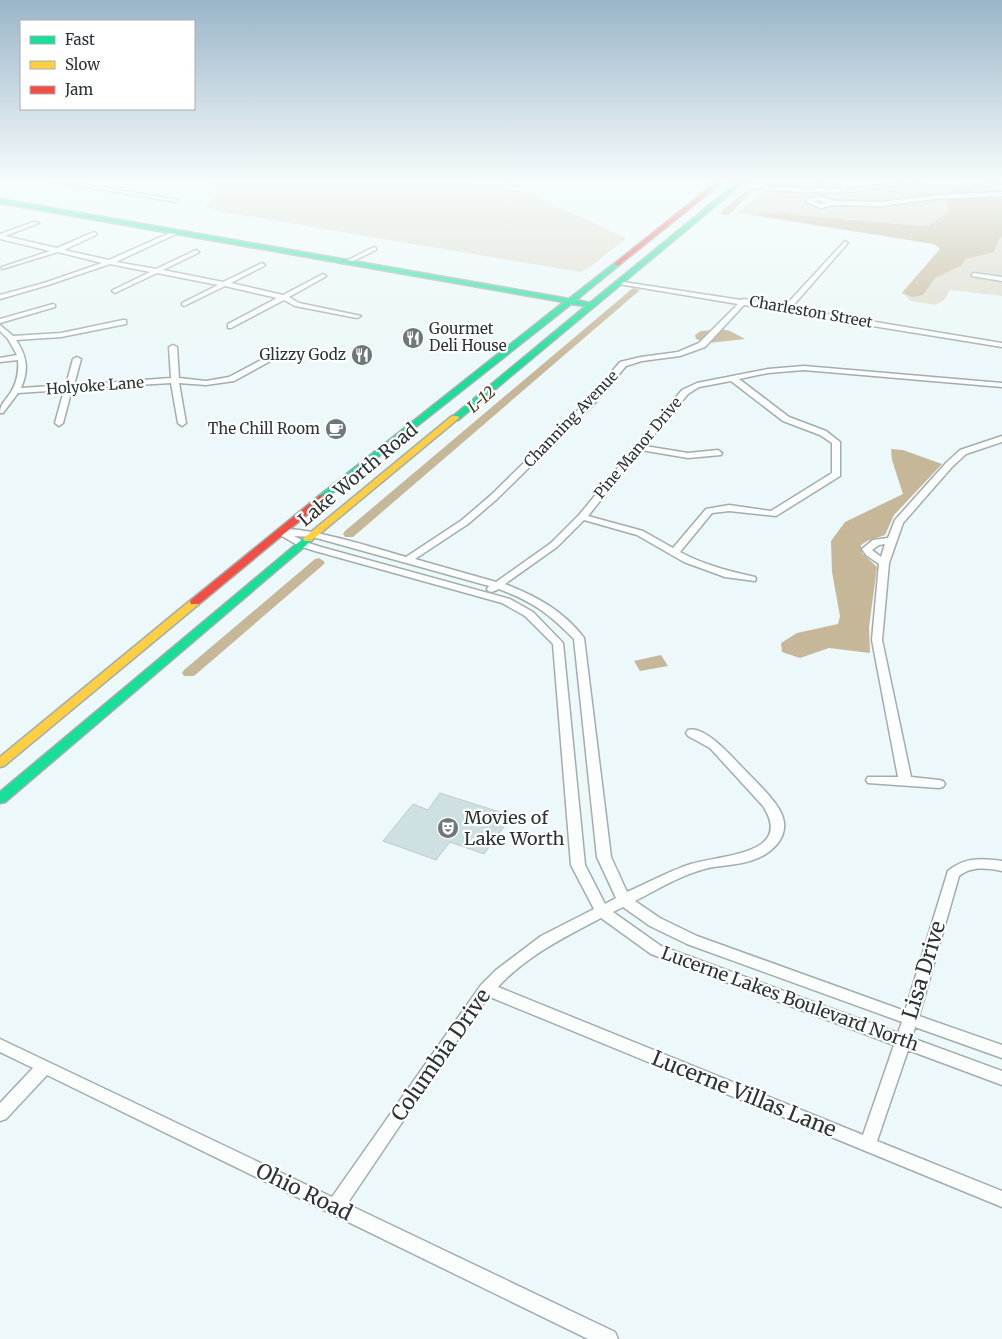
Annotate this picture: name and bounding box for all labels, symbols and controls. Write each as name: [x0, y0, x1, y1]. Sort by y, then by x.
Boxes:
legend: [20, 20, 195, 110]
text: Fast: [65, 30, 95, 49]
text: Slow: [65, 55, 100, 74]
text: Jam: [64, 80, 93, 99]
street label: Charleston Street: [748, 291, 874, 332]
place label: Gourmet Deli House: [429, 319, 507, 355]
restaurant icon: Gourmet Deli House: [401, 326, 425, 350]
restaurant icon: Glizzy Godz: [350, 343, 374, 367]
place label: Glizzy Godz: [259, 345, 346, 364]
street label: Channing Avenue: [520, 366, 622, 471]
street label: Holyoke Lane: [45, 373, 145, 398]
water label: L-12: [463, 382, 499, 416]
street label: Pine Manor Drive: [590, 393, 686, 502]
cafe icon: The Chill Room: [324, 417, 348, 441]
street label: Lake Worth Road: [293, 418, 422, 531]
place label: The Chill Room: [208, 419, 320, 438]
place label: Movies of Lake Worth: [464, 806, 565, 850]
theatre icon: Movies of Lake Worth: [436, 816, 460, 840]
street label: Lisa Drive: [896, 918, 951, 1022]
street label: Lucerne Lakes Boulevard North: [658, 941, 922, 1056]
street label: Columbia Drive: [385, 983, 496, 1126]
street label: Lucerne Villas Lane: [648, 1044, 840, 1143]
street label: Ohio Road: [252, 1157, 357, 1227]

